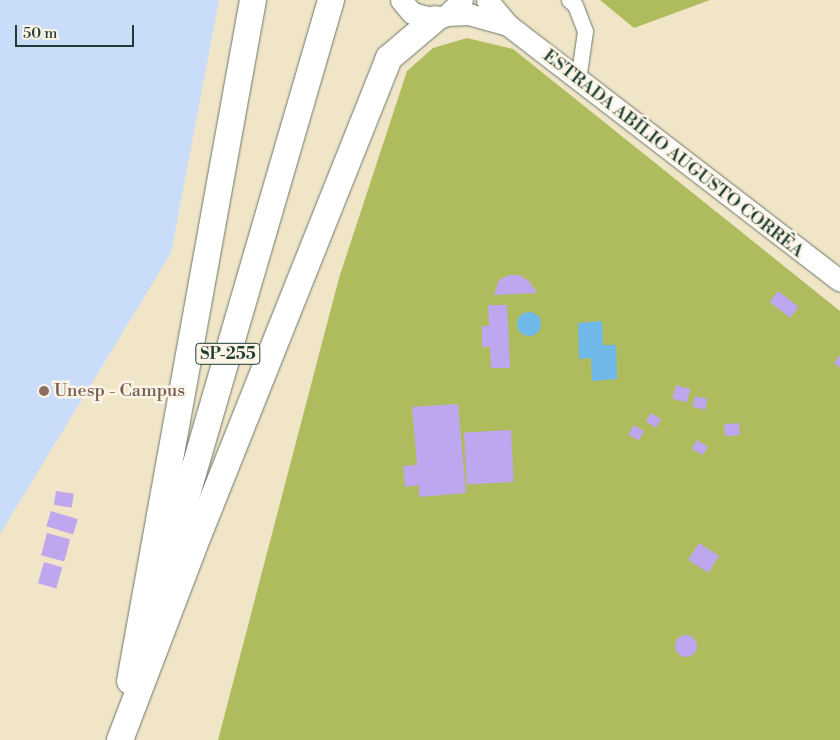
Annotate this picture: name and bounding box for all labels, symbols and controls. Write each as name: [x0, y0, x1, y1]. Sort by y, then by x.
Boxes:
scale bar: [18, 15, 136, 47]
text: 50 m: [23, 24, 57, 43]
street label: ESTRADA ABÍLIO AUGUSTO CORRÊA: [538, 45, 808, 263]
road number: SP-255: [194, 340, 262, 368]
place label: Unesp - Campus: [54, 380, 185, 402]
marker: Unesp - Campus: [38, 385, 50, 397]

